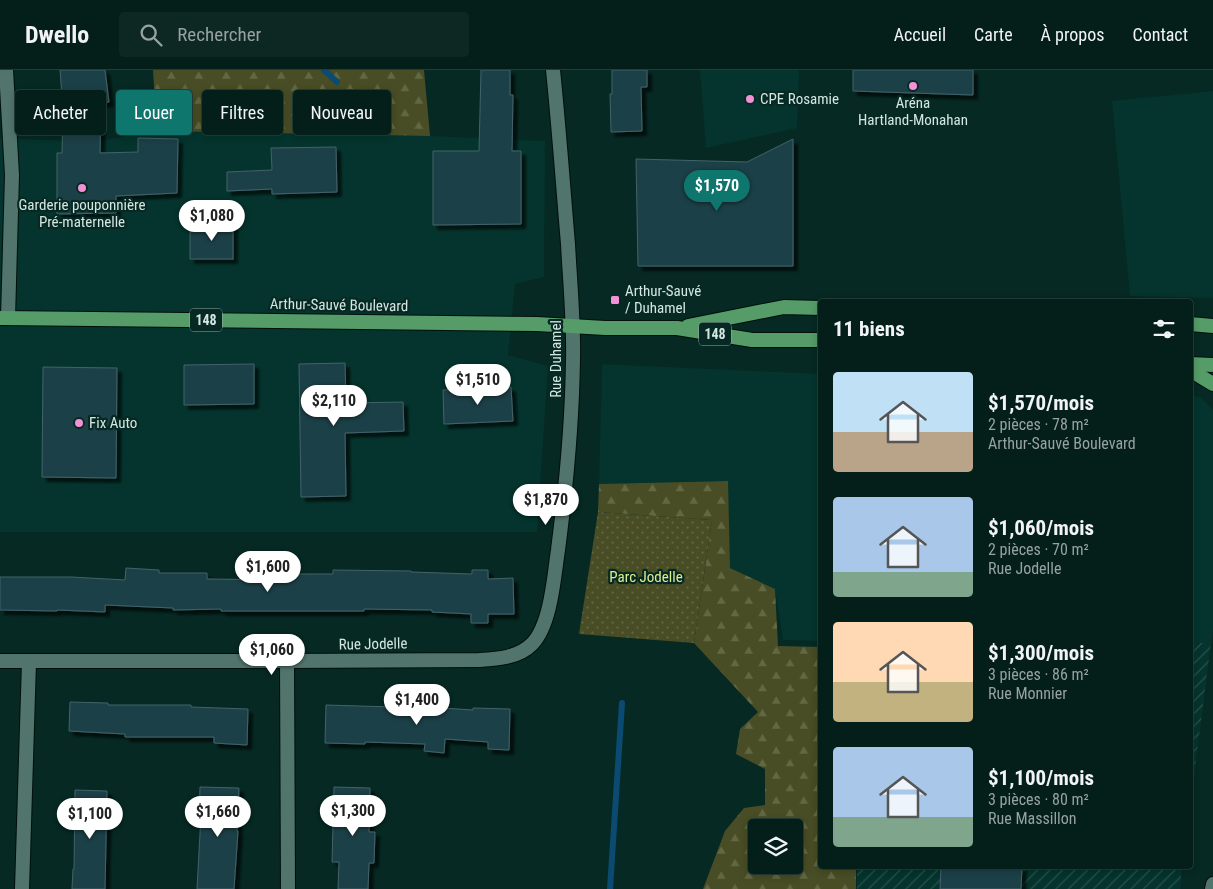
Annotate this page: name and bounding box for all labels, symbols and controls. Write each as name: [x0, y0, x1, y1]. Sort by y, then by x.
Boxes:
search box: [119, 12, 469, 57]
text: Dwello: [25, 21, 89, 49]
icon: search: [137, 21, 165, 49]
text: Rechercher: [177, 23, 261, 46]
text: Accueil: [894, 24, 946, 45]
text: Carte: [974, 24, 1013, 45]
text: À propos: [1041, 24, 1104, 45]
text: Contact: [1132, 24, 1188, 45]
marker: Aréna Hartland-Monahan: [907, 80, 919, 92]
chip: Acheter: [15, 90, 106, 135]
chip: Louer: [116, 90, 192, 135]
chip: Filtres: [202, 90, 283, 135]
chip: Nouveau: [293, 90, 391, 135]
place label: CPE Rosamie: [760, 90, 839, 108]
marker: CPE Rosamie: [744, 93, 756, 105]
place label: Aréna Hartland-Monahan: [858, 94, 968, 129]
pin: $1,570: [676, 170, 758, 212]
text: $1,570: [695, 176, 739, 195]
marker: Garderie pouponnière Pré-maternelle: [76, 182, 88, 194]
place label: Garderie pouponnière Pré-maternelle: [18, 196, 146, 231]
pin: $1,080: [171, 200, 253, 242]
text: $1,080: [190, 206, 234, 225]
place label: Arthur-Sauvé / Duhamel: [625, 282, 701, 317]
marker: Arthur-Sauvé / Duhamel: [609, 294, 621, 306]
street label: Arthur-Sauvé Boulevard: [270, 295, 408, 315]
road number: 148: [190, 308, 222, 332]
icon: filters: [1150, 315, 1178, 343]
text: 11 biens: [833, 317, 905, 341]
street label: Rue Duhamel: [547, 320, 565, 398]
road number: 148: [699, 322, 731, 346]
pin: $1,510: [437, 364, 519, 406]
text: $1,510: [456, 370, 500, 389]
pin: $2,110: [293, 384, 375, 427]
text: $2,110: [312, 391, 356, 410]
text: $1,570/mois: [988, 391, 1094, 415]
icon: home: [873, 392, 933, 452]
place label: Fix Auto: [89, 414, 137, 432]
text: 2 pièces · 78 m²: [988, 415, 1089, 434]
marker: Fix Auto: [73, 417, 85, 429]
text: Arthur-Sauvé Boulevard: [988, 434, 1136, 453]
pin: $1,870: [505, 484, 587, 526]
text: $1,870: [524, 490, 568, 509]
text: $1,060/mois: [988, 516, 1094, 540]
icon: home: [873, 517, 933, 577]
text: 2 pièces · 70 m²: [988, 540, 1089, 559]
pin: $1,600: [227, 550, 309, 593]
text: $1,600: [246, 557, 290, 576]
text: Rue Jodelle: [988, 559, 1061, 578]
park label: Parc Jodelle: [609, 568, 683, 586]
pin: $1,060: [231, 634, 313, 676]
street label: Rue Jodelle: [338, 634, 408, 654]
text: $1,060: [250, 640, 294, 659]
text: $1,300/mois: [988, 641, 1094, 665]
icon: home: [873, 642, 933, 702]
text: 3 pièces · 86 m²: [988, 665, 1089, 684]
pin: $1,400: [376, 684, 458, 726]
text: Rue Monnier: [988, 684, 1067, 703]
text: $1,400: [395, 690, 439, 709]
text: $1,100/mois: [988, 766, 1094, 790]
icon: home: [873, 767, 933, 827]
text: 3 pièces · 80 m²: [988, 790, 1089, 809]
pin: $1,300: [312, 794, 394, 837]
pin: $1,660: [177, 796, 259, 838]
pin: $1,100: [49, 798, 131, 840]
text: $1,300: [331, 801, 375, 820]
text: $1,660: [196, 802, 240, 821]
text: $1,100: [68, 804, 112, 823]
text: Rue Massillon: [988, 809, 1077, 828]
map controls: [748, 819, 803, 874]
button: layers: [748, 819, 803, 874]

